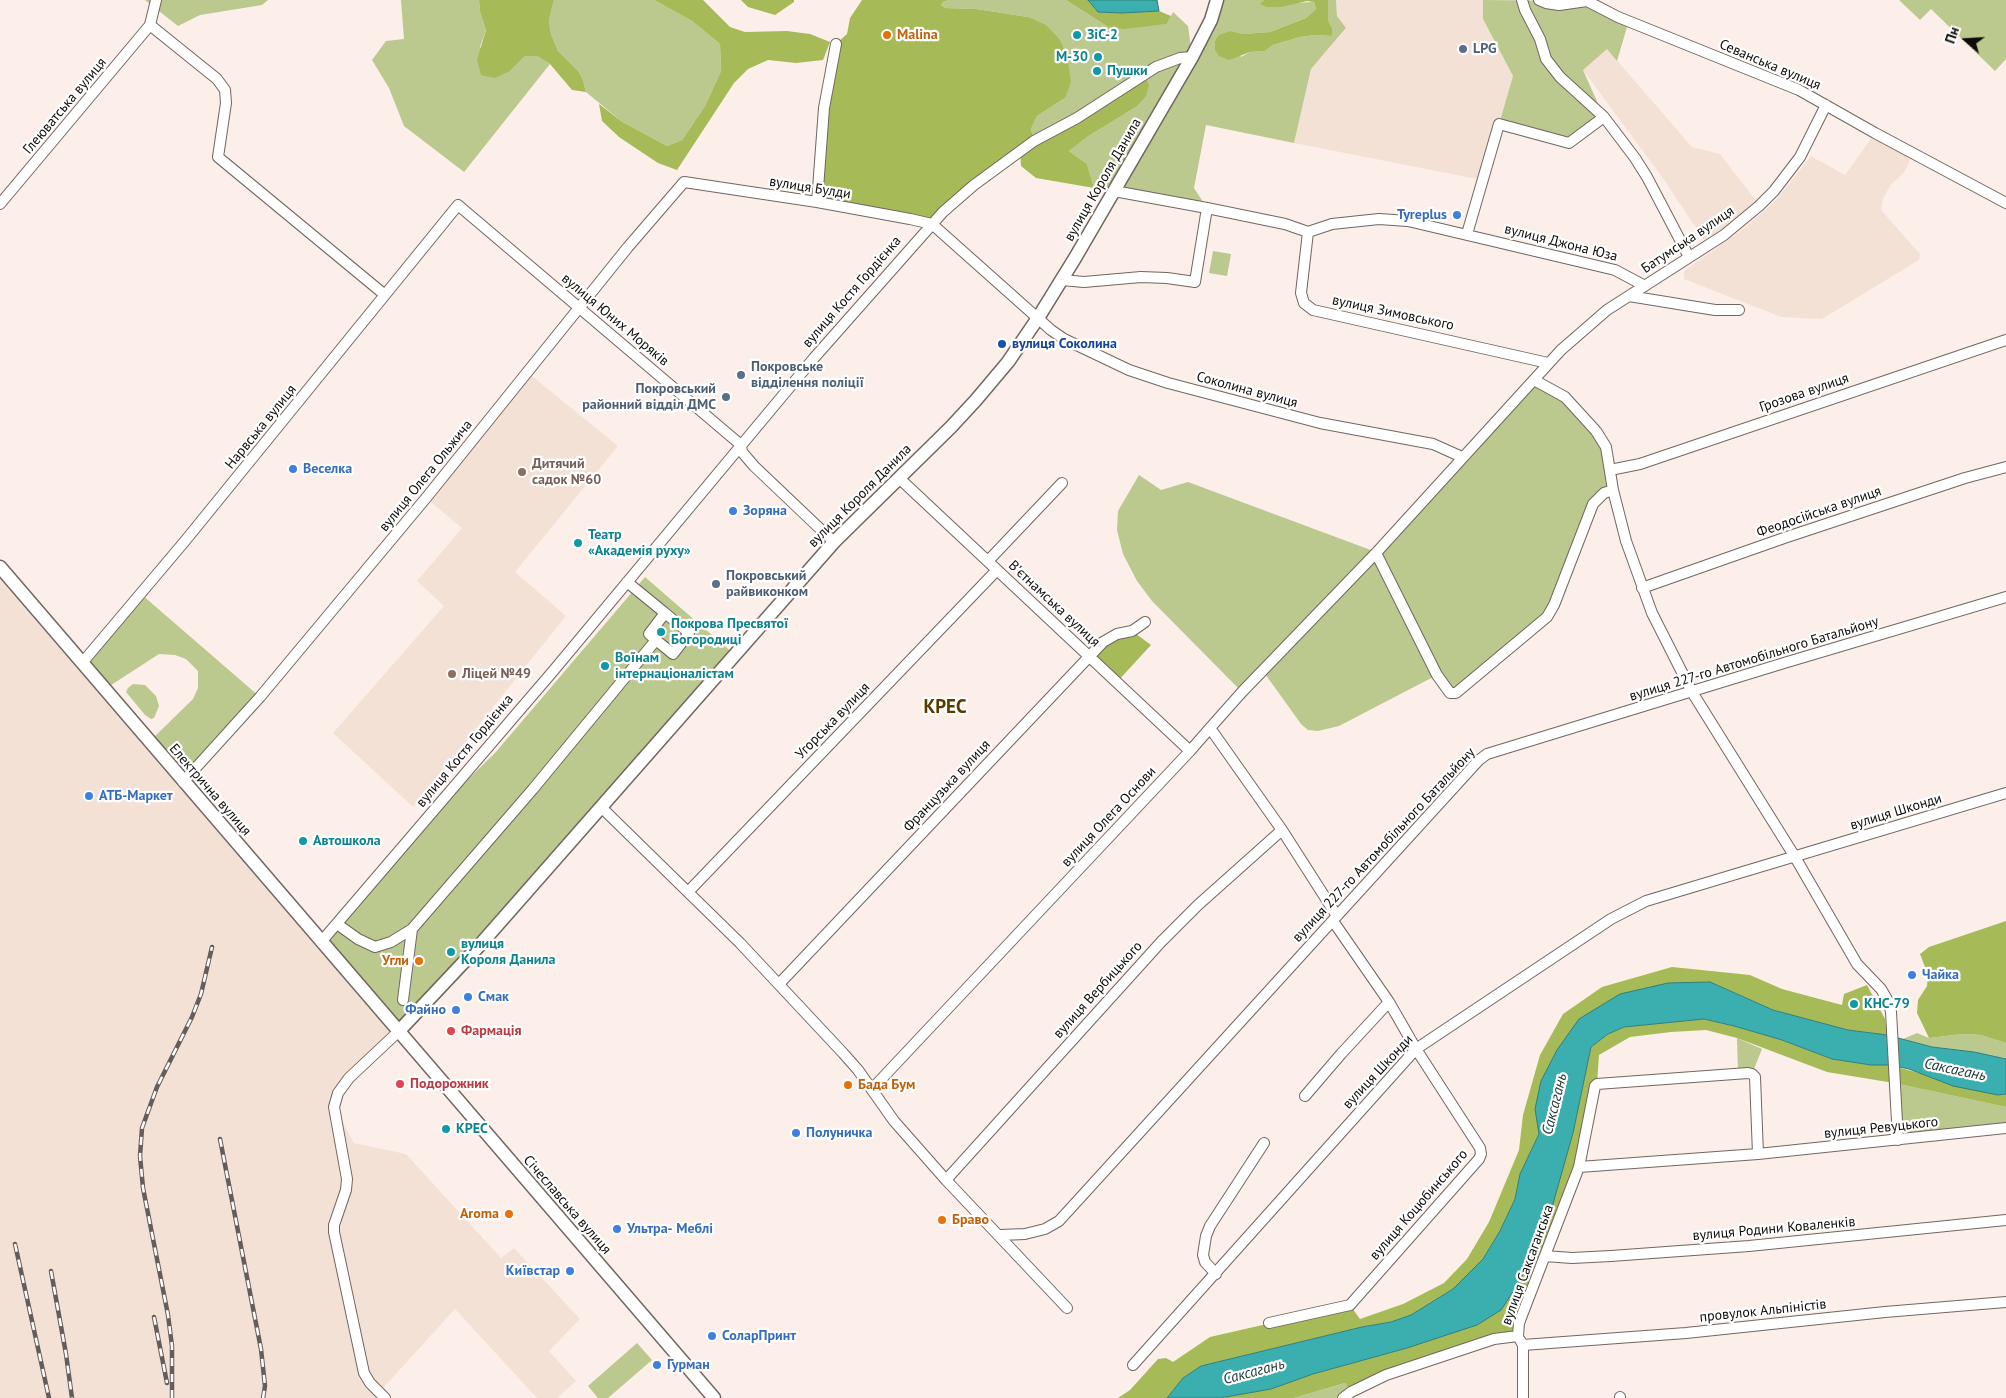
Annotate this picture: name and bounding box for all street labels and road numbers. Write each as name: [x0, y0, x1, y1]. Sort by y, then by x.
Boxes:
street label: Севанська вулиця: [1717, 36, 1823, 94]
street label: Глеюватська вулиця: [20, 54, 110, 158]
street label: вулиця Короля Данила: [1061, 116, 1145, 244]
street label: вулиця Булди: [768, 173, 852, 203]
street label: Батумська вулиця: [1638, 203, 1738, 277]
street label: вулиця Джона Юза: [1503, 221, 1619, 265]
street label: вулиця Костя Гордієнка: [799, 233, 905, 351]
street label: вулиця Юних Моряків: [558, 270, 672, 370]
street label: вулиця Зимовського: [1331, 292, 1455, 334]
street label: Соколина вулиця: [1194, 368, 1300, 412]
street label: Грозова вулиця: [1757, 370, 1851, 416]
street label: Нарвська вулиця: [222, 382, 300, 472]
street label: вулиця Олега Ольжича: [376, 417, 476, 535]
street label: вулиця Короля Данила: [805, 441, 915, 551]
street label: Феодосійська вулиця: [1755, 483, 1883, 541]
street label: Вʼєтнамська вулиця: [1005, 557, 1103, 651]
street label: вулиця 227-го Автомобільного Батальйону: [1627, 613, 1881, 705]
street label: Угорська вулиця: [792, 679, 874, 763]
street label: вулиця Костя Гордієнка: [413, 691, 517, 811]
street label: Французька вулиця: [900, 737, 994, 835]
street label: Електрична вулиця: [165, 741, 255, 839]
street label: вулиця 227-го Автомобільного Батальйону: [1289, 744, 1479, 946]
street label: вулиця Олега Основи: [1058, 763, 1160, 871]
street label: вулиця Шконди: [1848, 790, 1944, 834]
street label: вулиця Вербицького: [1050, 938, 1146, 1042]
street label: вулиця Шконди: [1339, 1031, 1417, 1113]
street label: вулиця Ревуцького: [1823, 1114, 1939, 1142]
street label: вулиця Коцюбинського: [1366, 1146, 1472, 1264]
street label: Січеславська вулиця: [520, 1152, 614, 1258]
street label: вулиця Саксаганська: [1498, 1202, 1558, 1328]
street label: вулиця Родини Коваленків: [1692, 1214, 1856, 1244]
street label: провулок Альпіністів: [1699, 1296, 1827, 1326]

